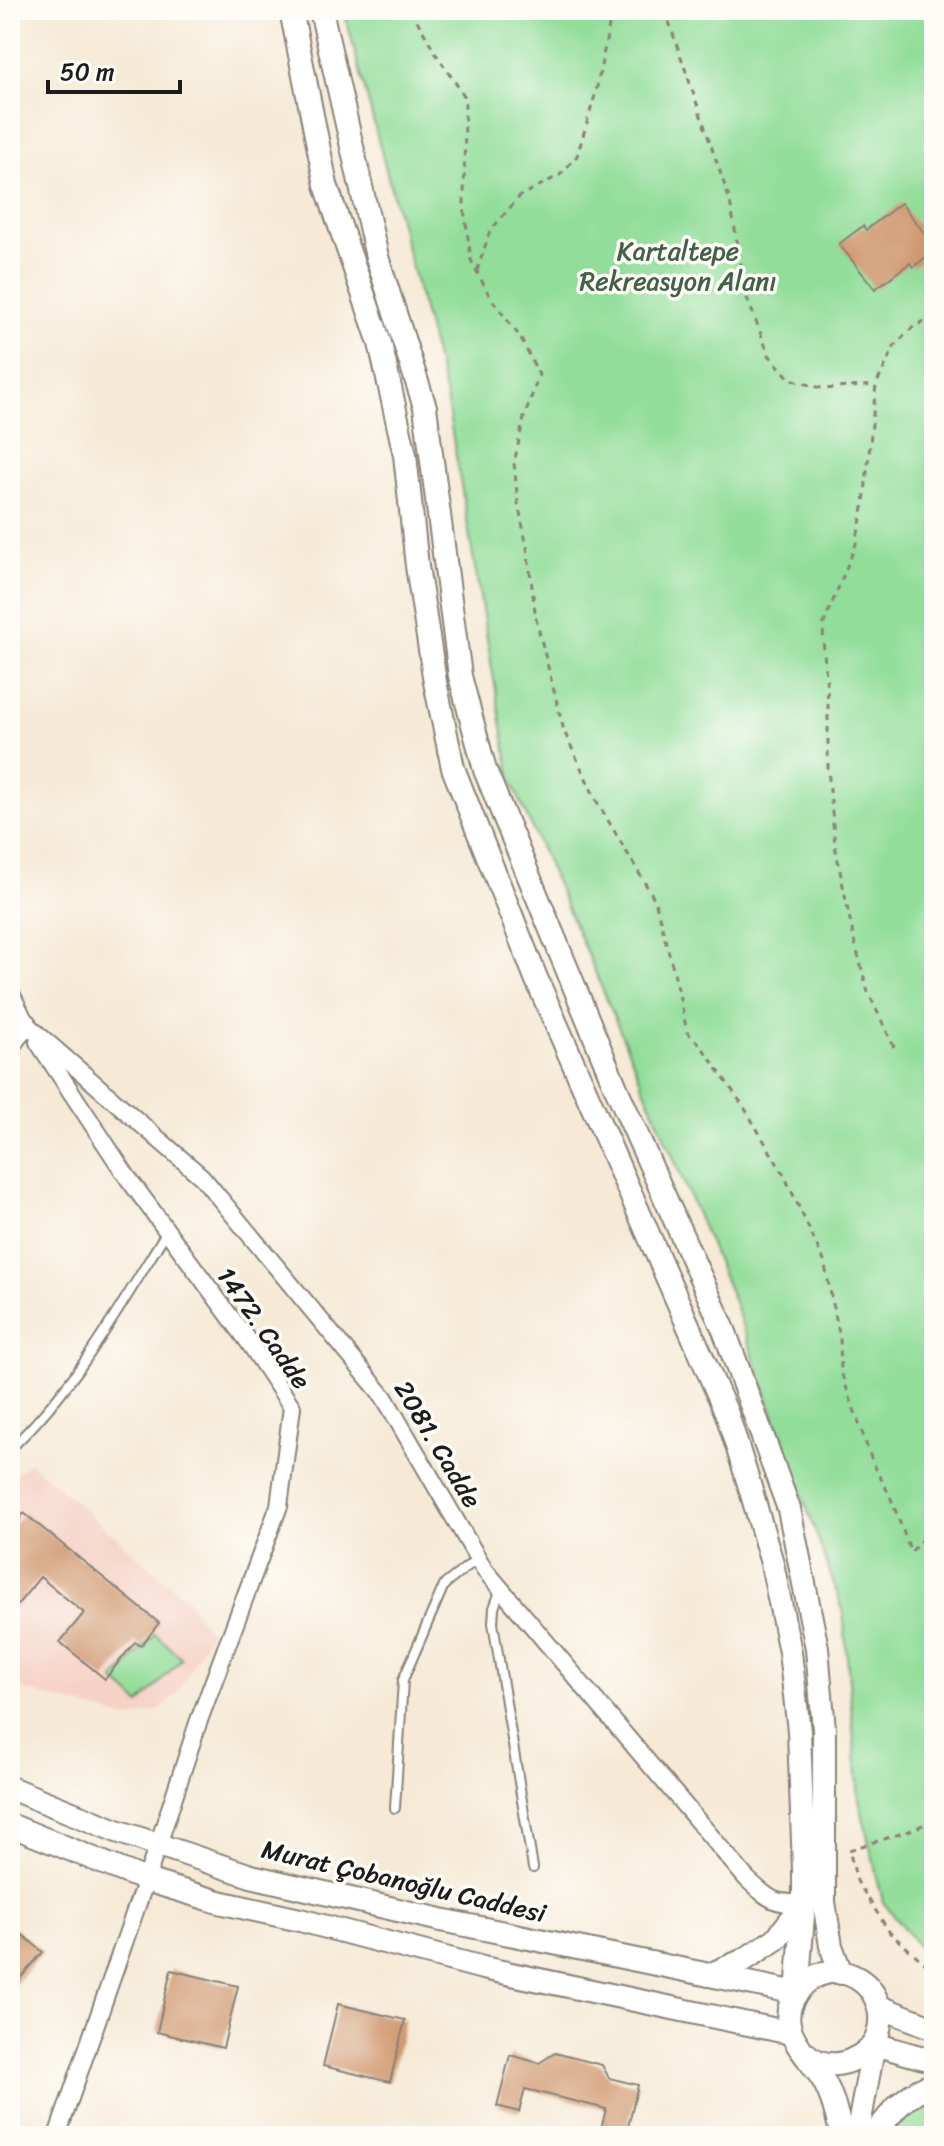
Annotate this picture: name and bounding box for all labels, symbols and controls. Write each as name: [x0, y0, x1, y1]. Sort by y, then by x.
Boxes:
scale bar: [48, 44, 180, 94]
text: 50 m: [60, 51, 115, 93]
park label: Kartaltepe Rekreasyon Alanı: [580, 228, 776, 304]
street label: 1472. Cadde: [204, 1257, 324, 1399]
street label: 2081. Cadde: [381, 1371, 495, 1517]
street label: Murat Çobanoğlu Caddesi: [257, 1826, 552, 1936]

